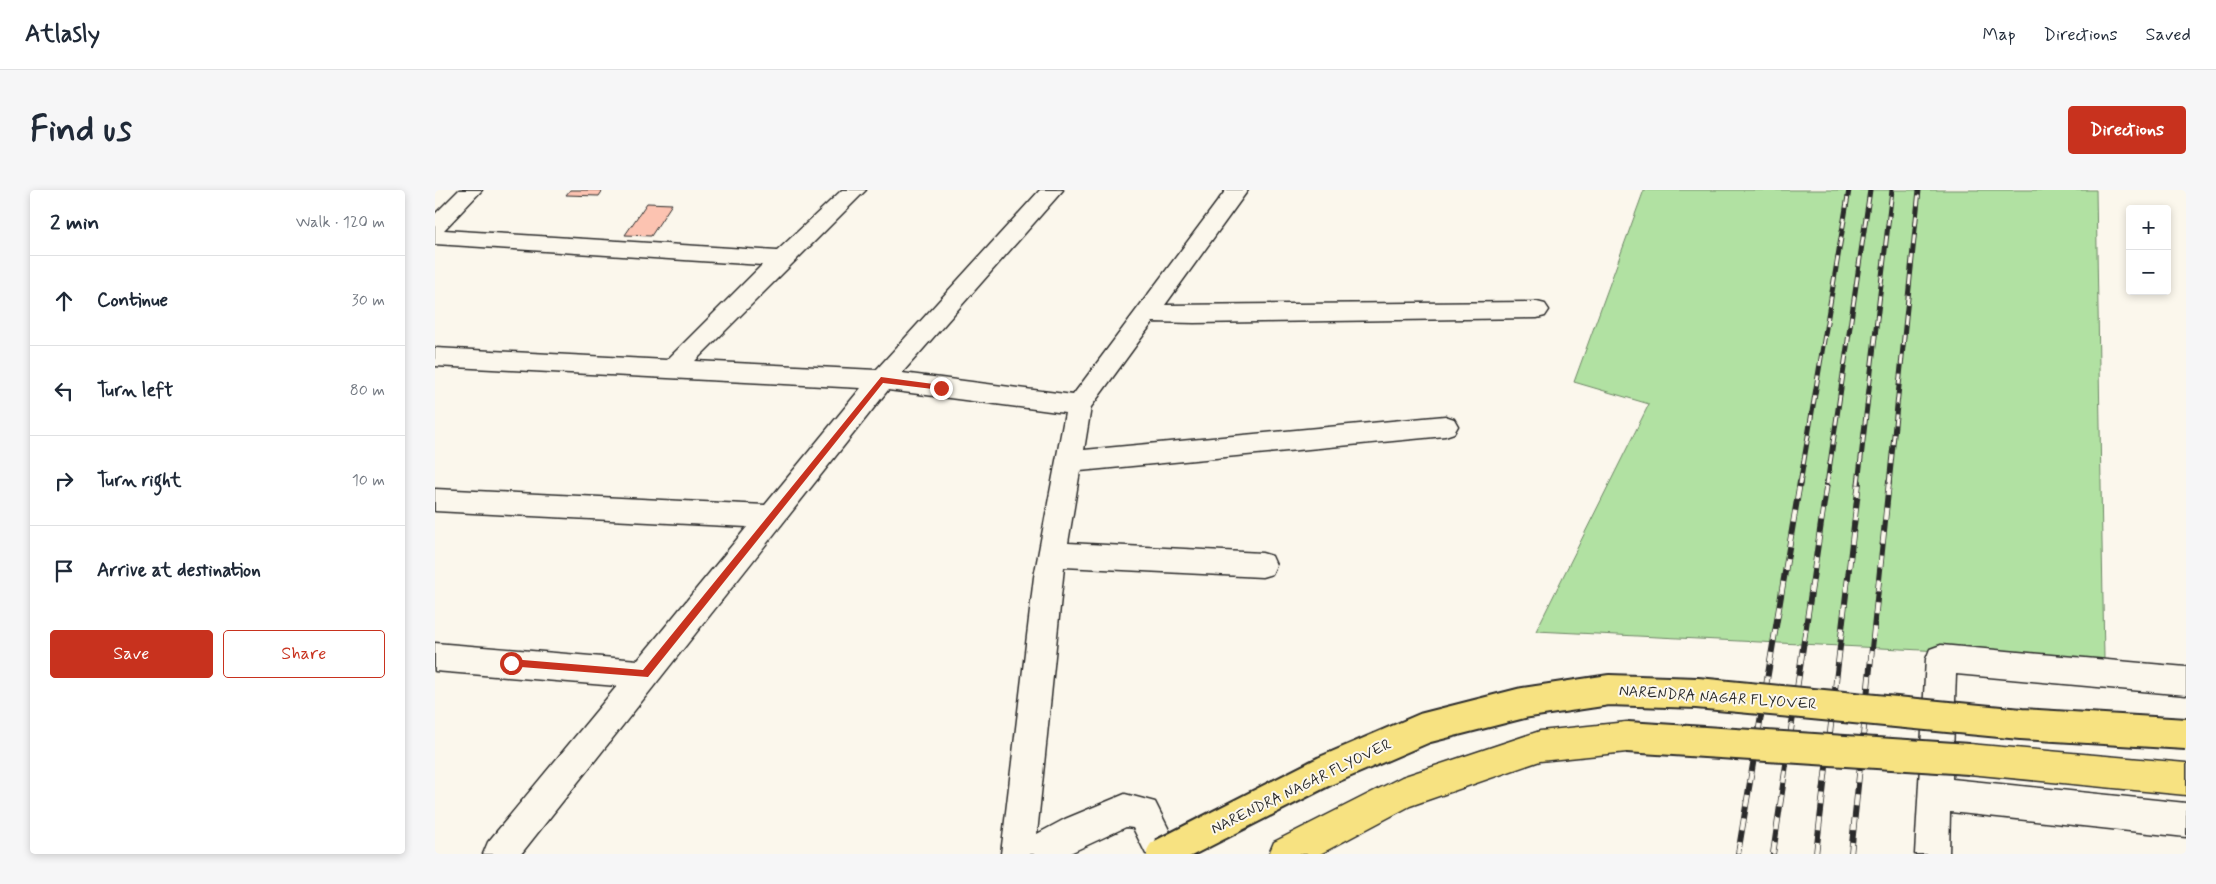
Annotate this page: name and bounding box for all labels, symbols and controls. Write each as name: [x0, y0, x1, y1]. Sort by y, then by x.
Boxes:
text: Atlasly: [25, 19, 100, 50]
text: Map: [1983, 23, 2016, 47]
text: Directions: [2044, 23, 2118, 47]
text: Saved: [2146, 23, 2191, 47]
button: Directions: [2068, 106, 2186, 154]
text: Find us: [30, 107, 132, 153]
map controls: [2126, 205, 2171, 295]
button: +: [2126, 205, 2171, 250]
text: 2 min: [50, 209, 99, 237]
text: Walk · 120 m: [296, 212, 385, 233]
button: −: [2126, 250, 2171, 295]
icon: ahead: [50, 287, 78, 315]
text: Continue: [97, 288, 168, 313]
text: 30 m: [352, 290, 385, 311]
icon: left: [50, 377, 78, 405]
route end: [930, 377, 953, 400]
text: Turn left: [97, 378, 173, 403]
text: 80 m: [350, 380, 385, 401]
icon: right: [50, 467, 78, 495]
text: Turn right: [97, 468, 181, 493]
text: 10 m: [352, 470, 385, 491]
icon: arrive: [50, 557, 78, 585]
text: Arrive at destination: [97, 558, 261, 583]
button: Save: [50, 630, 213, 678]
button: Share: [223, 630, 385, 678]
route start: [500, 652, 523, 675]
street label: NARENDRA NAGAR FLYOVER: [1618, 681, 1818, 715]
street label: NARENDRA NAGAR FLYOVER: [1208, 734, 1395, 839]

